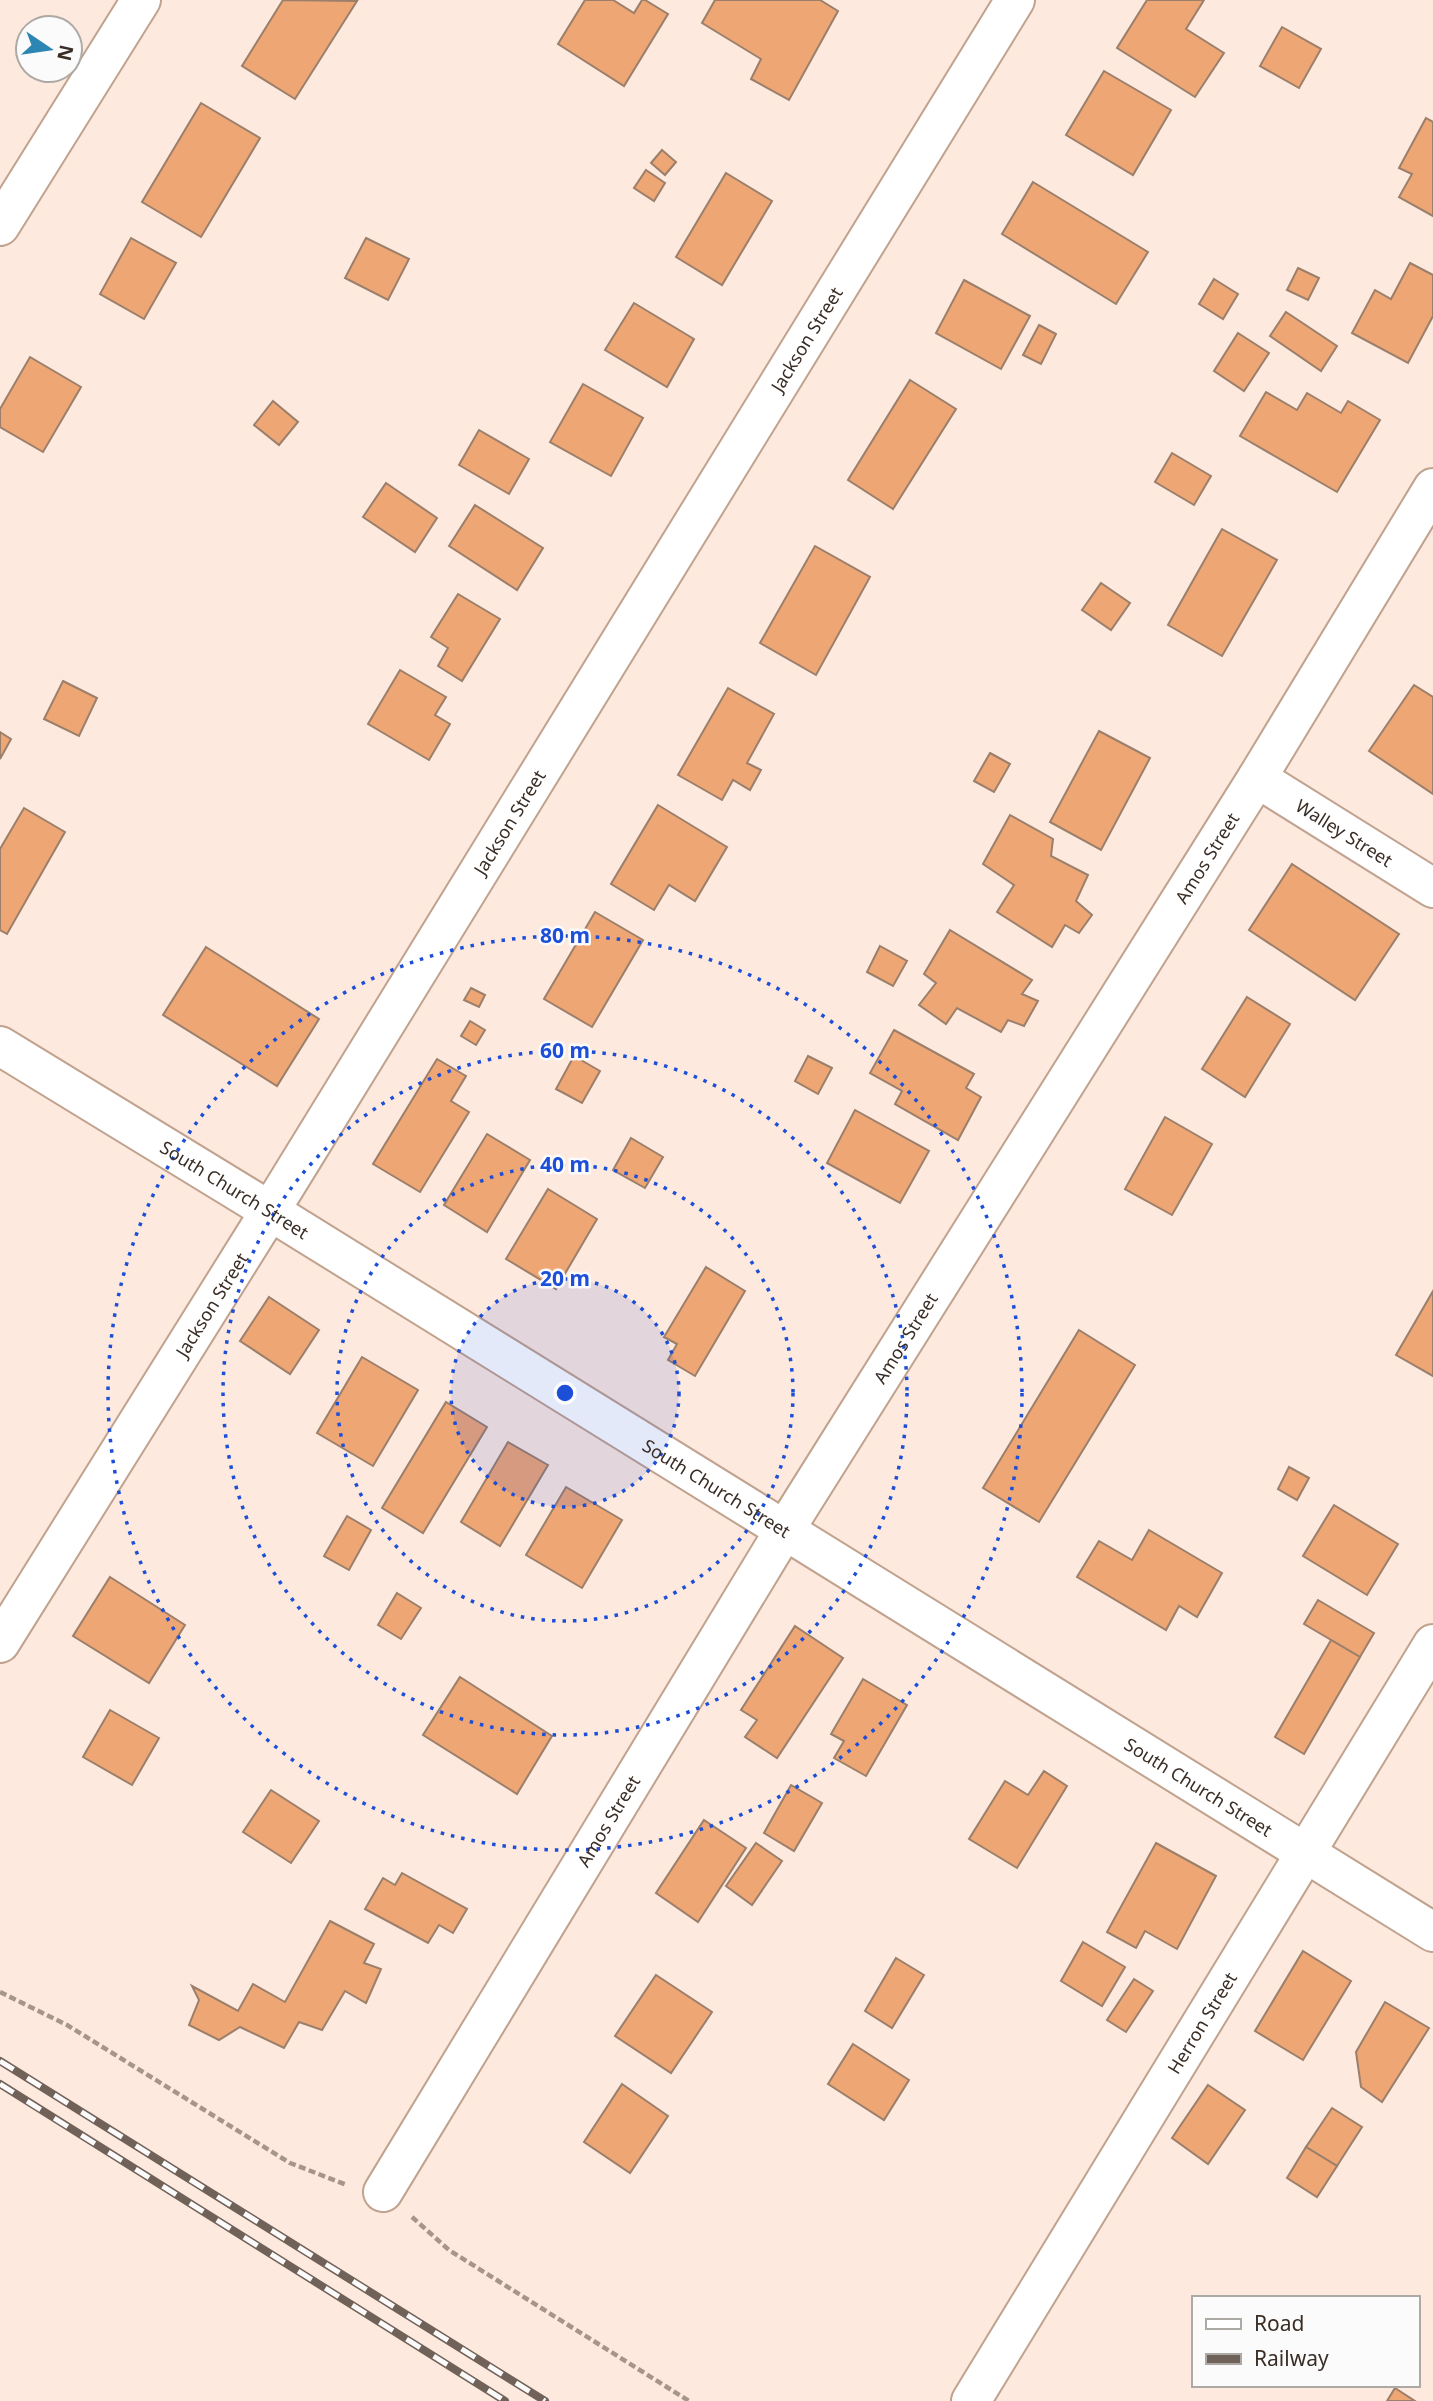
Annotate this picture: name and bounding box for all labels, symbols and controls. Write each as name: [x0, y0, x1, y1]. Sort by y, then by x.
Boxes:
north arrow: [14, 14, 84, 84]
text: N: [51, 42, 80, 63]
street label: Jackson Street: [764, 282, 848, 398]
street label: Jackson Street: [467, 765, 551, 881]
street label: Walley Street: [1291, 793, 1398, 872]
street label: Amos Street: [1169, 808, 1245, 908]
text: 80 m: [540, 921, 590, 949]
text: 60 m: [540, 1036, 590, 1064]
street label: South Church Street: [156, 1135, 314, 1244]
text: 40 m: [540, 1150, 590, 1178]
street label: Jackson Street: [169, 1247, 253, 1363]
text: 20 m: [540, 1264, 590, 1292]
street label: Amos Street: [868, 1288, 943, 1388]
centre of rings: [553, 1381, 577, 1405]
street label: South Church Street: [638, 1433, 796, 1543]
street label: South Church Street: [1120, 1732, 1277, 1842]
street label: Amos Street: [571, 1770, 645, 1871]
street label: Herron Street: [1162, 1967, 1242, 2078]
legend: [1192, 2296, 1419, 2387]
text: Road: [1254, 2309, 1304, 2337]
text: Railway: [1254, 2344, 1329, 2372]

